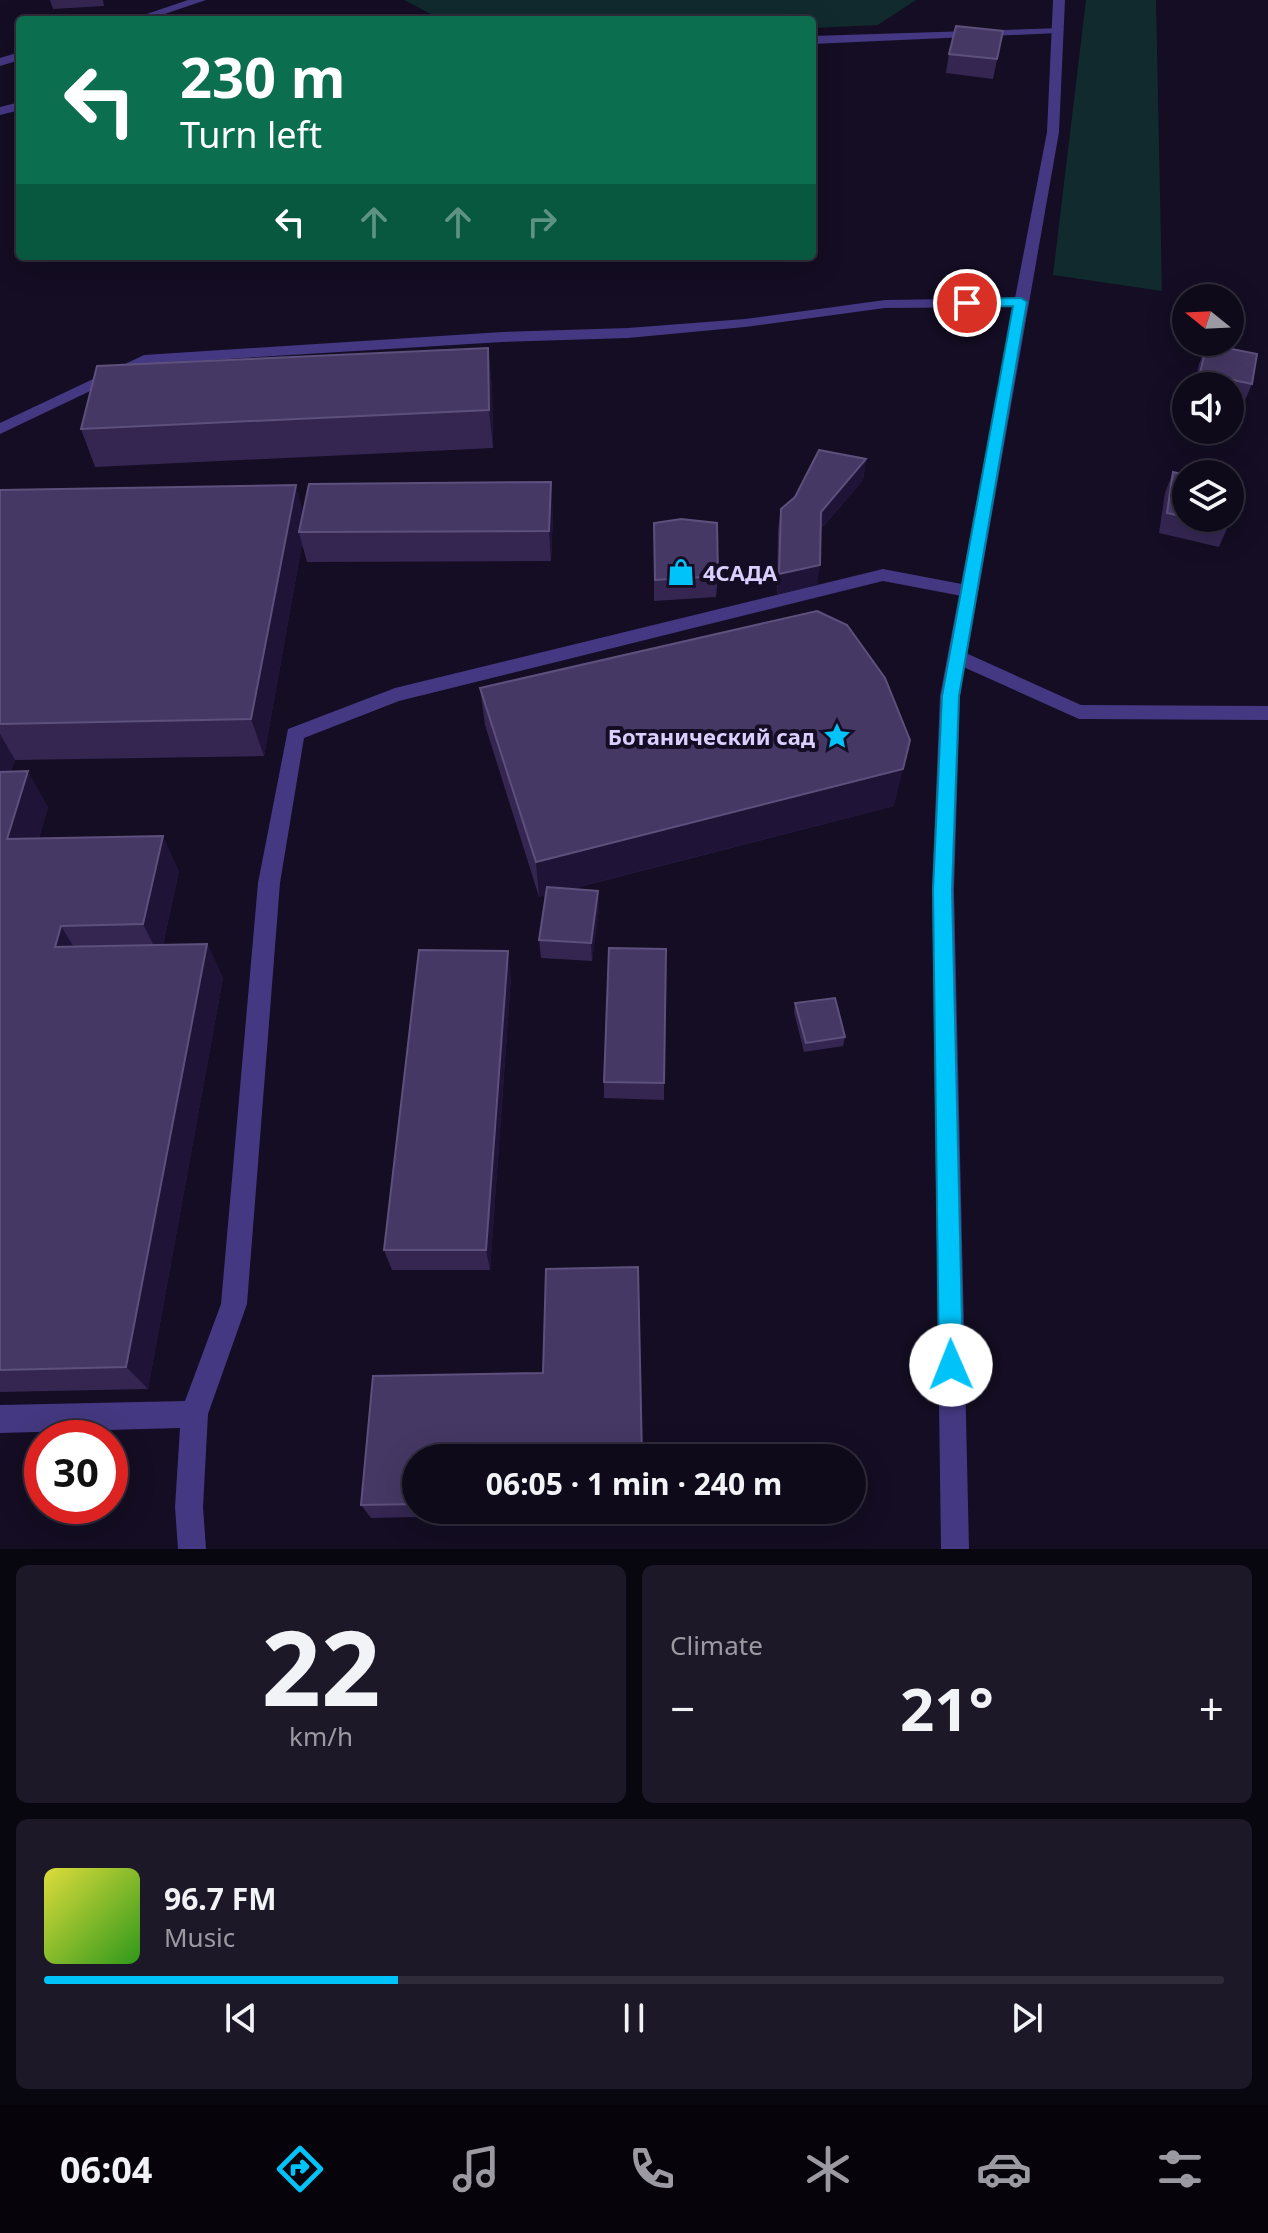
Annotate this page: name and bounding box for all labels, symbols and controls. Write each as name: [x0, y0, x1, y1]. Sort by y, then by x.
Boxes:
text: 230 m: [180, 38, 345, 114]
icon: left: [48, 48, 152, 152]
text: Turn left: [180, 110, 322, 159]
icon: left: [268, 200, 312, 244]
icon: ahead: [352, 200, 396, 244]
icon: ahead: [436, 200, 480, 244]
icon: right: [520, 200, 564, 244]
pin: [933, 269, 1001, 337]
icon: arrive: [945, 281, 989, 325]
north arrow: [1172, 284, 1244, 356]
map controls: [1172, 284, 1244, 532]
button: sound: [1172, 372, 1244, 444]
button: layers: [1172, 460, 1244, 532]
shop icon: 4САДА: [666, 557, 696, 587]
place label: 4САДА: [703, 557, 778, 587]
place label: Ботанический сад: [608, 721, 815, 751]
place icon: Ботанический сад: [822, 721, 852, 751]
position arrow: [909, 1323, 993, 1407]
speed limit sign: 30: [24, 1420, 128, 1524]
text: 06:05 · 1 min · 240 m: [486, 1463, 782, 1504]
text: 22: [262, 1595, 380, 1736]
text: Climate: [670, 1627, 763, 1663]
text: 21°: [900, 1667, 994, 1749]
text: −: [670, 1678, 695, 1738]
text: +: [1199, 1678, 1224, 1738]
text: km/h: [289, 1718, 353, 1754]
text: 96.7 FM: [164, 1878, 276, 1919]
text: Music: [164, 1919, 235, 1955]
icon: previous: [219, 1996, 263, 2040]
icon: pause: [612, 1996, 656, 2040]
icon: next: [1005, 1996, 1049, 2040]
icon: directions: [272, 2141, 328, 2197]
icon: music: [448, 2141, 504, 2197]
icon: phone: [624, 2141, 680, 2197]
icon: climate: [800, 2141, 856, 2197]
icon: car: [976, 2141, 1032, 2197]
icon: filters: [1152, 2141, 1208, 2197]
text: 06:04: [60, 2145, 152, 2194]

